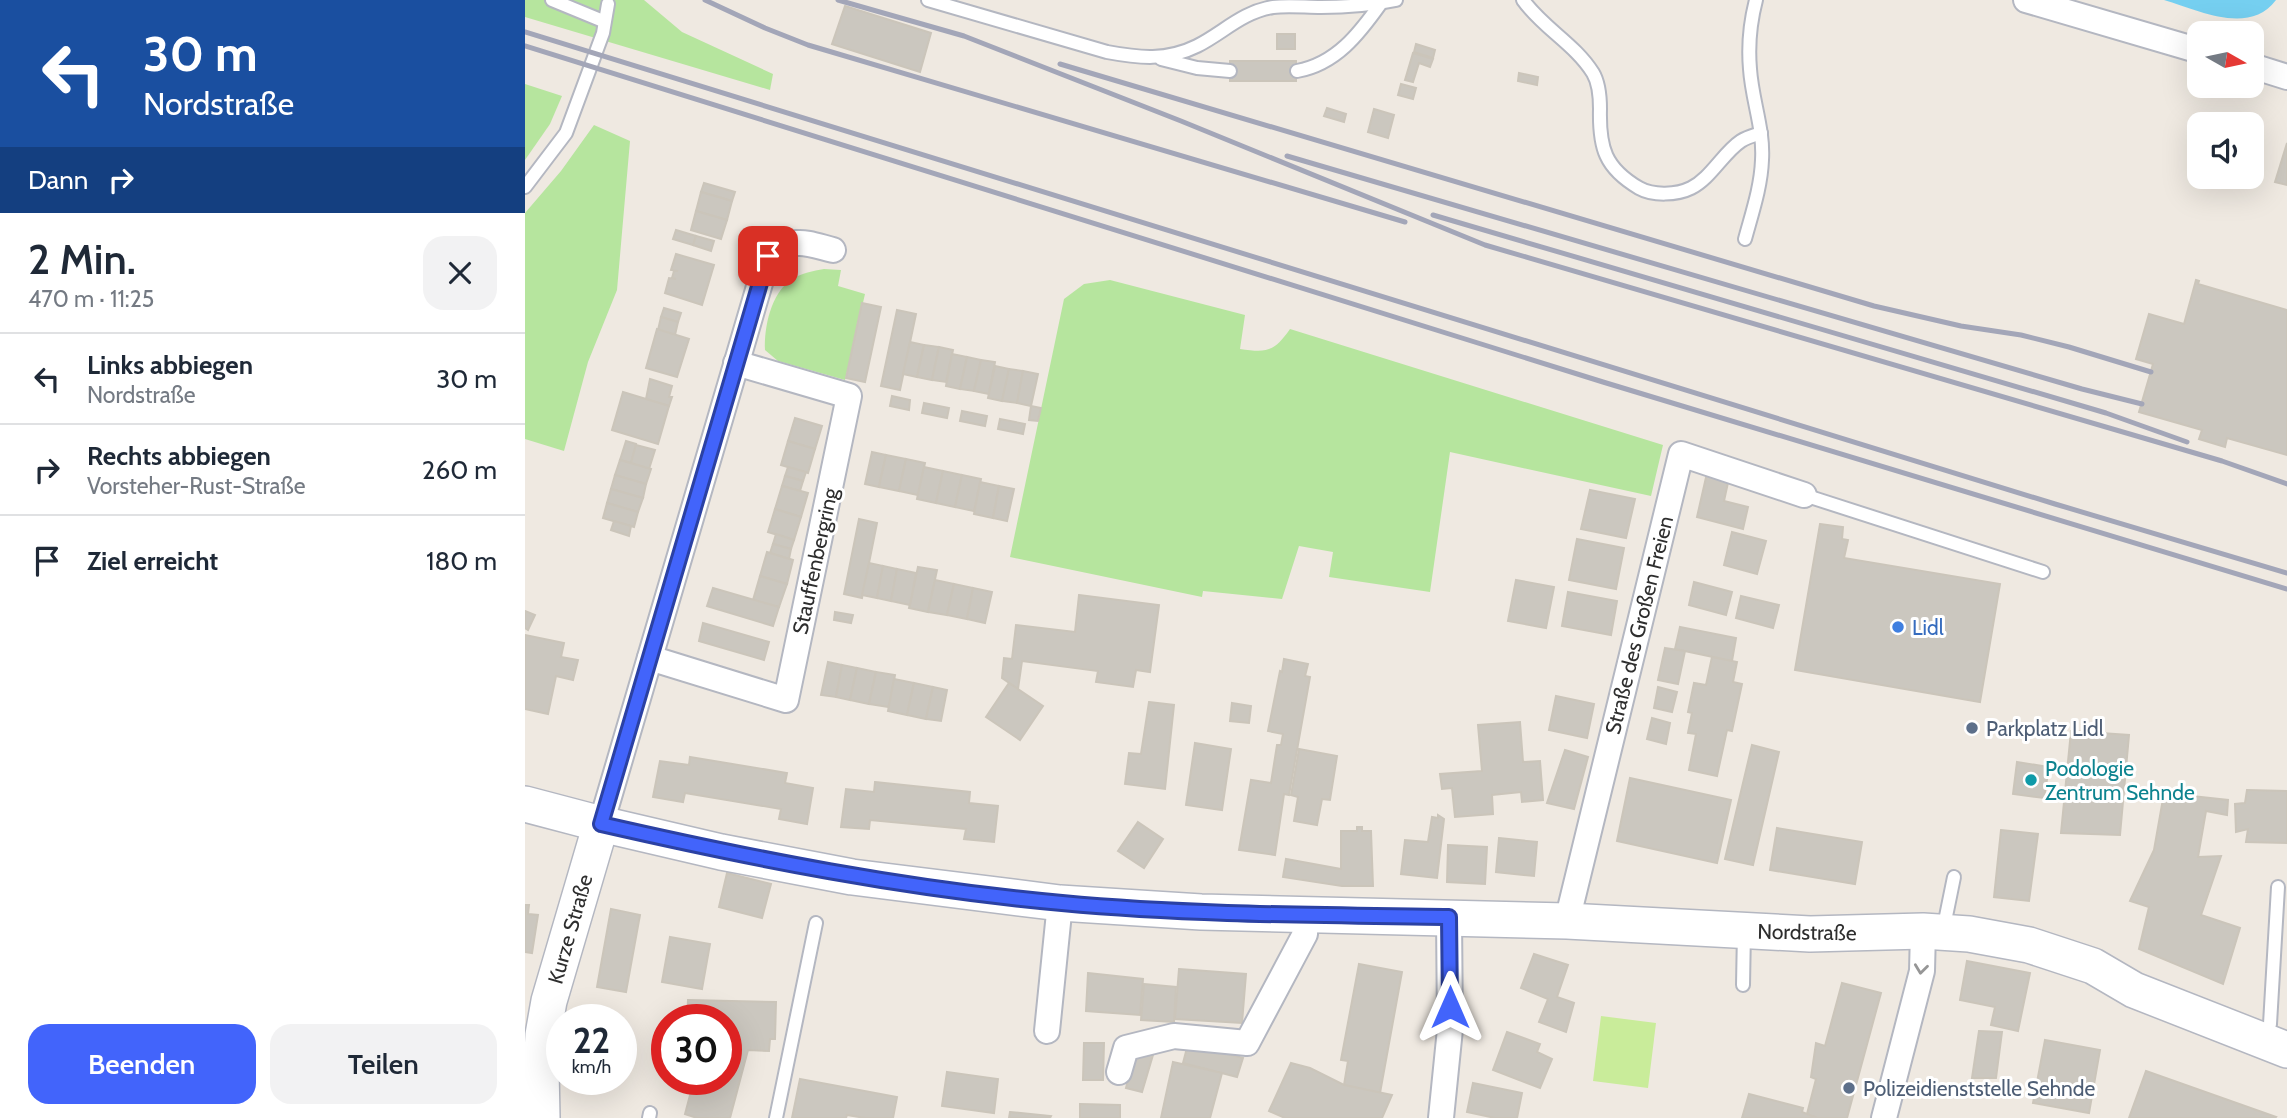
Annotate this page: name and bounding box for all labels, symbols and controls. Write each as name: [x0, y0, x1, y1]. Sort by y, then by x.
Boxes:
north arrow: [2187, 21, 2265, 98]
map controls: [2187, 21, 2264, 189]
text: 30 m: [143, 24, 258, 83]
icon: left: [28, 28, 119, 119]
text: Nordstraße: [143, 84, 294, 123]
button: sound: [2187, 112, 2264, 189]
icon: right: [102, 161, 140, 199]
text: Dann: [28, 164, 88, 196]
pin: [738, 226, 798, 286]
text: 2 Min.: [28, 233, 136, 285]
button: close: [423, 236, 497, 310]
icon: arrive: [749, 237, 787, 275]
text: 470 m · 11:25: [28, 285, 154, 313]
text: Links abbiegen: [87, 349, 253, 381]
icon: left: [28, 360, 66, 398]
text: 30 m: [436, 363, 497, 395]
text: Nordstraße: [87, 381, 196, 409]
text: Rechts abbiegen: [87, 440, 271, 472]
icon: right: [28, 451, 66, 489]
text: 260 m: [422, 454, 497, 486]
text: Vorsteher-Rust-Straße: [87, 472, 306, 500]
street label: Stauffenbergring: [787, 485, 843, 636]
street label: Straße des Großen Freien: [1600, 513, 1678, 737]
icon: arrive: [28, 542, 66, 580]
text: Ziel erreicht: [87, 545, 218, 577]
text: 180 m: [426, 545, 497, 577]
place label: Lidl: [1912, 615, 1944, 640]
marker: Lidl: [1890, 619, 1906, 635]
place label: Parkplatz Lidl: [1986, 716, 2104, 741]
marker: Parkplatz Lidl: [1964, 720, 1980, 736]
place label: Podologie Zentrum Sehnde: [2045, 756, 2195, 805]
marker: Podologie Zentrum Sehnde: [2023, 772, 2039, 788]
street label: Kurze Straße: [542, 871, 598, 987]
street label: Nordstraße: [1757, 919, 1857, 945]
one-way arrow: [1914, 963, 1929, 975]
position arrow: [1413, 970, 1487, 1044]
speed limit sign: 30: [651, 1004, 742, 1095]
text: 22: [573, 1019, 610, 1062]
button: Beenden: [28, 1024, 256, 1104]
button: Teilen: [270, 1024, 497, 1104]
text: km/h: [572, 1056, 611, 1078]
place label: Polizeidienststelle Sehnde: [1863, 1076, 2095, 1101]
marker: Polizeidienststelle Sehnde: [1841, 1080, 1857, 1096]

